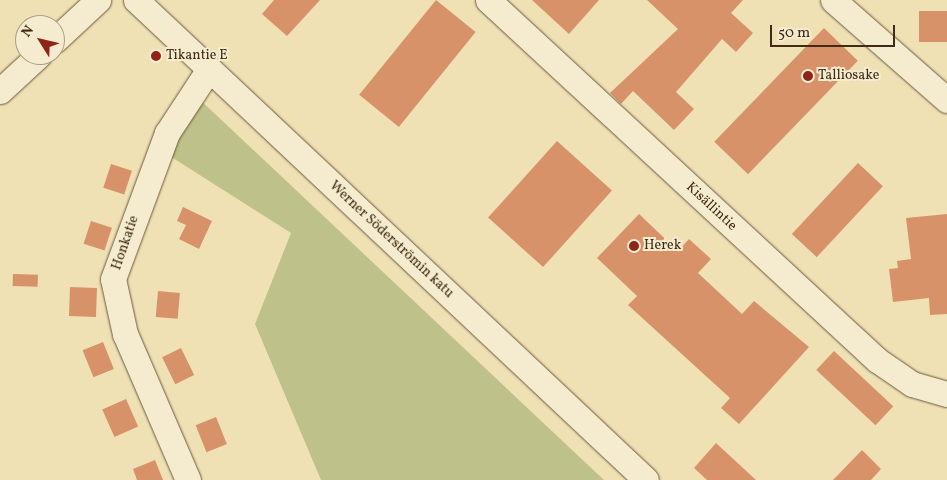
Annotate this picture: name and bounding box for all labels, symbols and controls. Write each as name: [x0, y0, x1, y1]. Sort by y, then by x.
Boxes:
north arrow: [15, 15, 65, 65]
scale bar: [772, 15, 897, 47]
text: N: [18, 22, 39, 41]
text: 50 m: [778, 23, 810, 44]
place label: Tikantie E: [166, 48, 228, 64]
marker: Tikantie E: [150, 50, 162, 62]
place label: Talliosake: [818, 68, 879, 84]
marker: Talliosake: [802, 70, 814, 82]
street label: Werner Söderströmin katu: [325, 178, 457, 302]
street label: Kisällintie: [682, 179, 740, 235]
street label: Honkatie: [109, 214, 143, 272]
place label: Herek: [644, 238, 681, 254]
marker: Herek: [628, 240, 640, 252]

